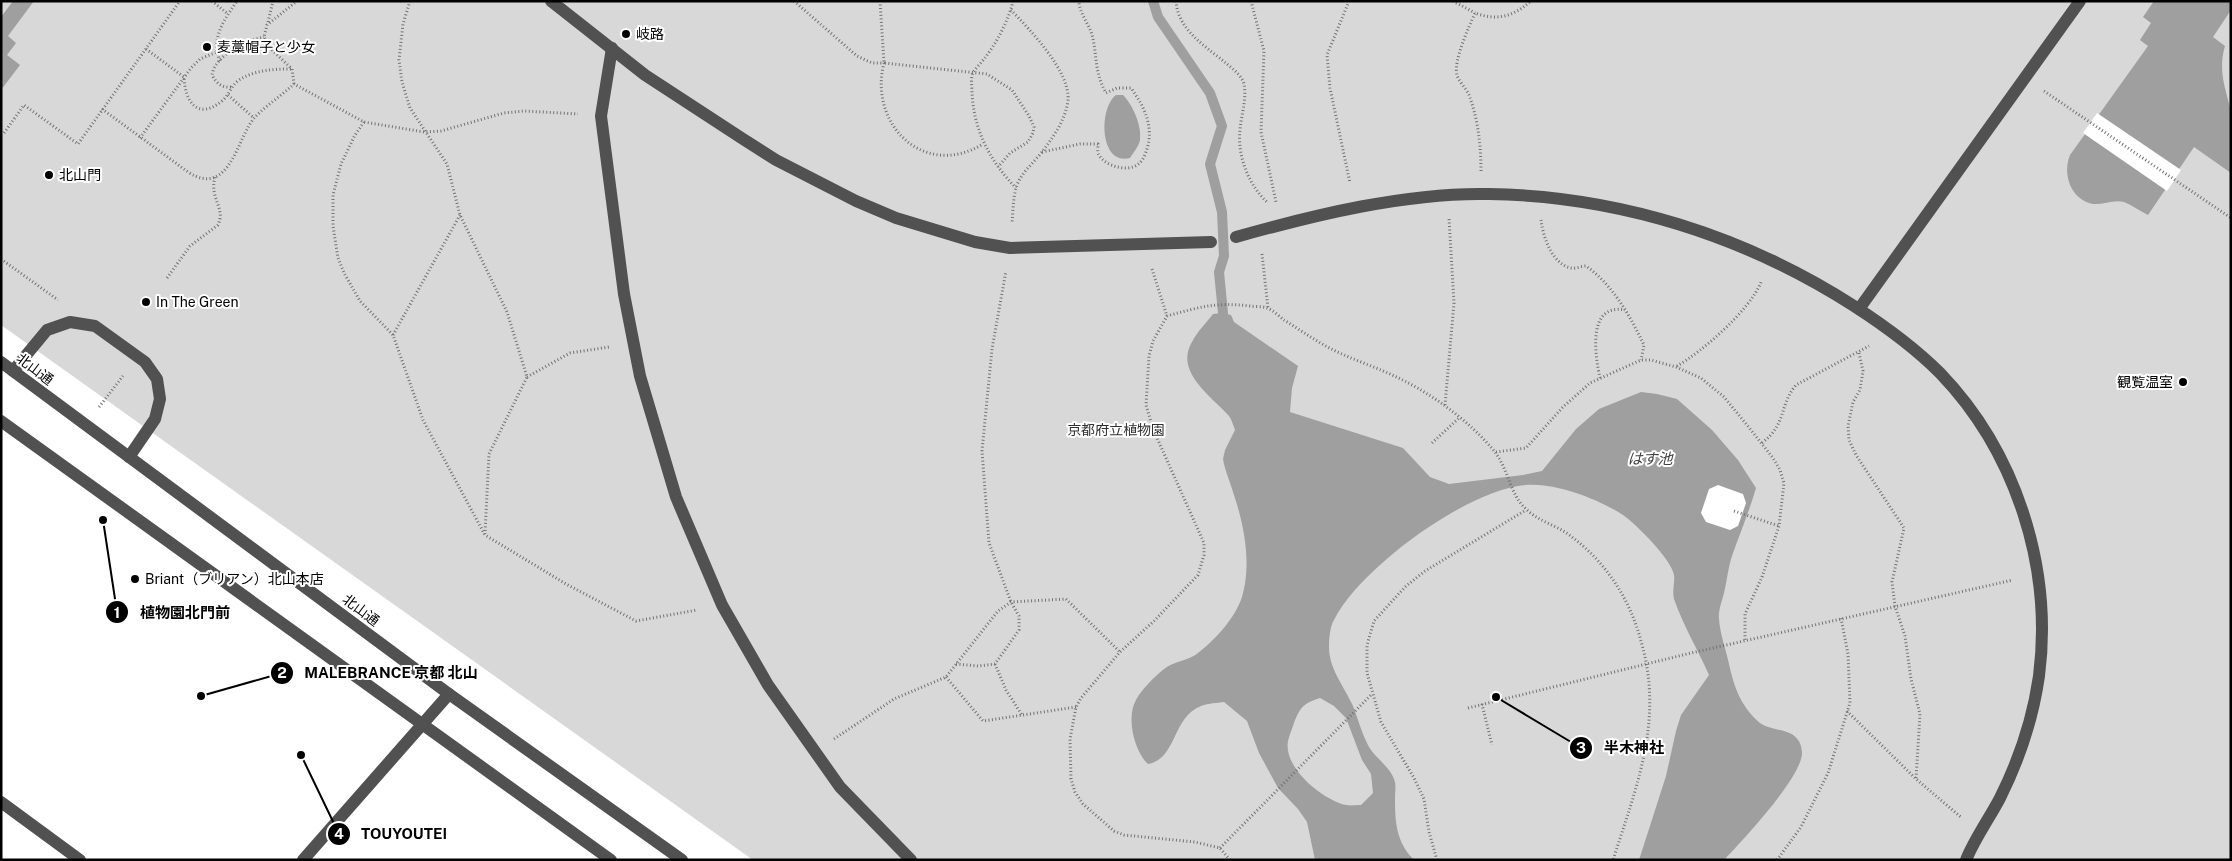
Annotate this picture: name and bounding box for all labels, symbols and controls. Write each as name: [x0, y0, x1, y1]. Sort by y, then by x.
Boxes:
place label: 岐路: [636, 26, 664, 42]
marker: 岐路: [620, 28, 632, 40]
place label: 麦藁帽子と少女: [217, 39, 315, 55]
marker: 麦藁帽子と少女: [201, 41, 213, 53]
place label: 北山門: [59, 167, 101, 183]
marker: 北山門: [43, 169, 55, 181]
place label: In The Green: [156, 294, 239, 310]
marker: In The Green: [140, 296, 152, 308]
street label: 北山通: [13, 350, 57, 388]
place label: 観覧温室: [2117, 374, 2173, 390]
marker: 観覧温室: [2177, 376, 2189, 388]
park label: 京都府立植物園: [1067, 422, 1165, 438]
water label: はす池: [1627, 450, 1674, 467]
place label: Briant（ブリアン）北山本店: [145, 571, 324, 587]
marker: Briant（ブリアン）北山本店: [129, 573, 141, 585]
street label: 北山通: [339, 591, 383, 629]
callout: 植物園北門前: [105, 597, 240, 627]
text: 1: [114, 604, 120, 621]
text: 植物園北門前: [140, 604, 230, 621]
callout: MALEBRANCE 京都 北山: [269, 658, 488, 688]
text: 2: [277, 664, 287, 681]
text: MALEBRANCE 京都 北山: [304, 664, 478, 681]
callout: 半木神社: [1569, 733, 1674, 763]
text: 3: [1576, 739, 1586, 756]
text: 半木神社: [1604, 739, 1664, 756]
callout: TOUYOUTEI: [326, 819, 457, 849]
text: 4: [334, 825, 344, 842]
text: TOUYOUTEI: [361, 825, 447, 842]

